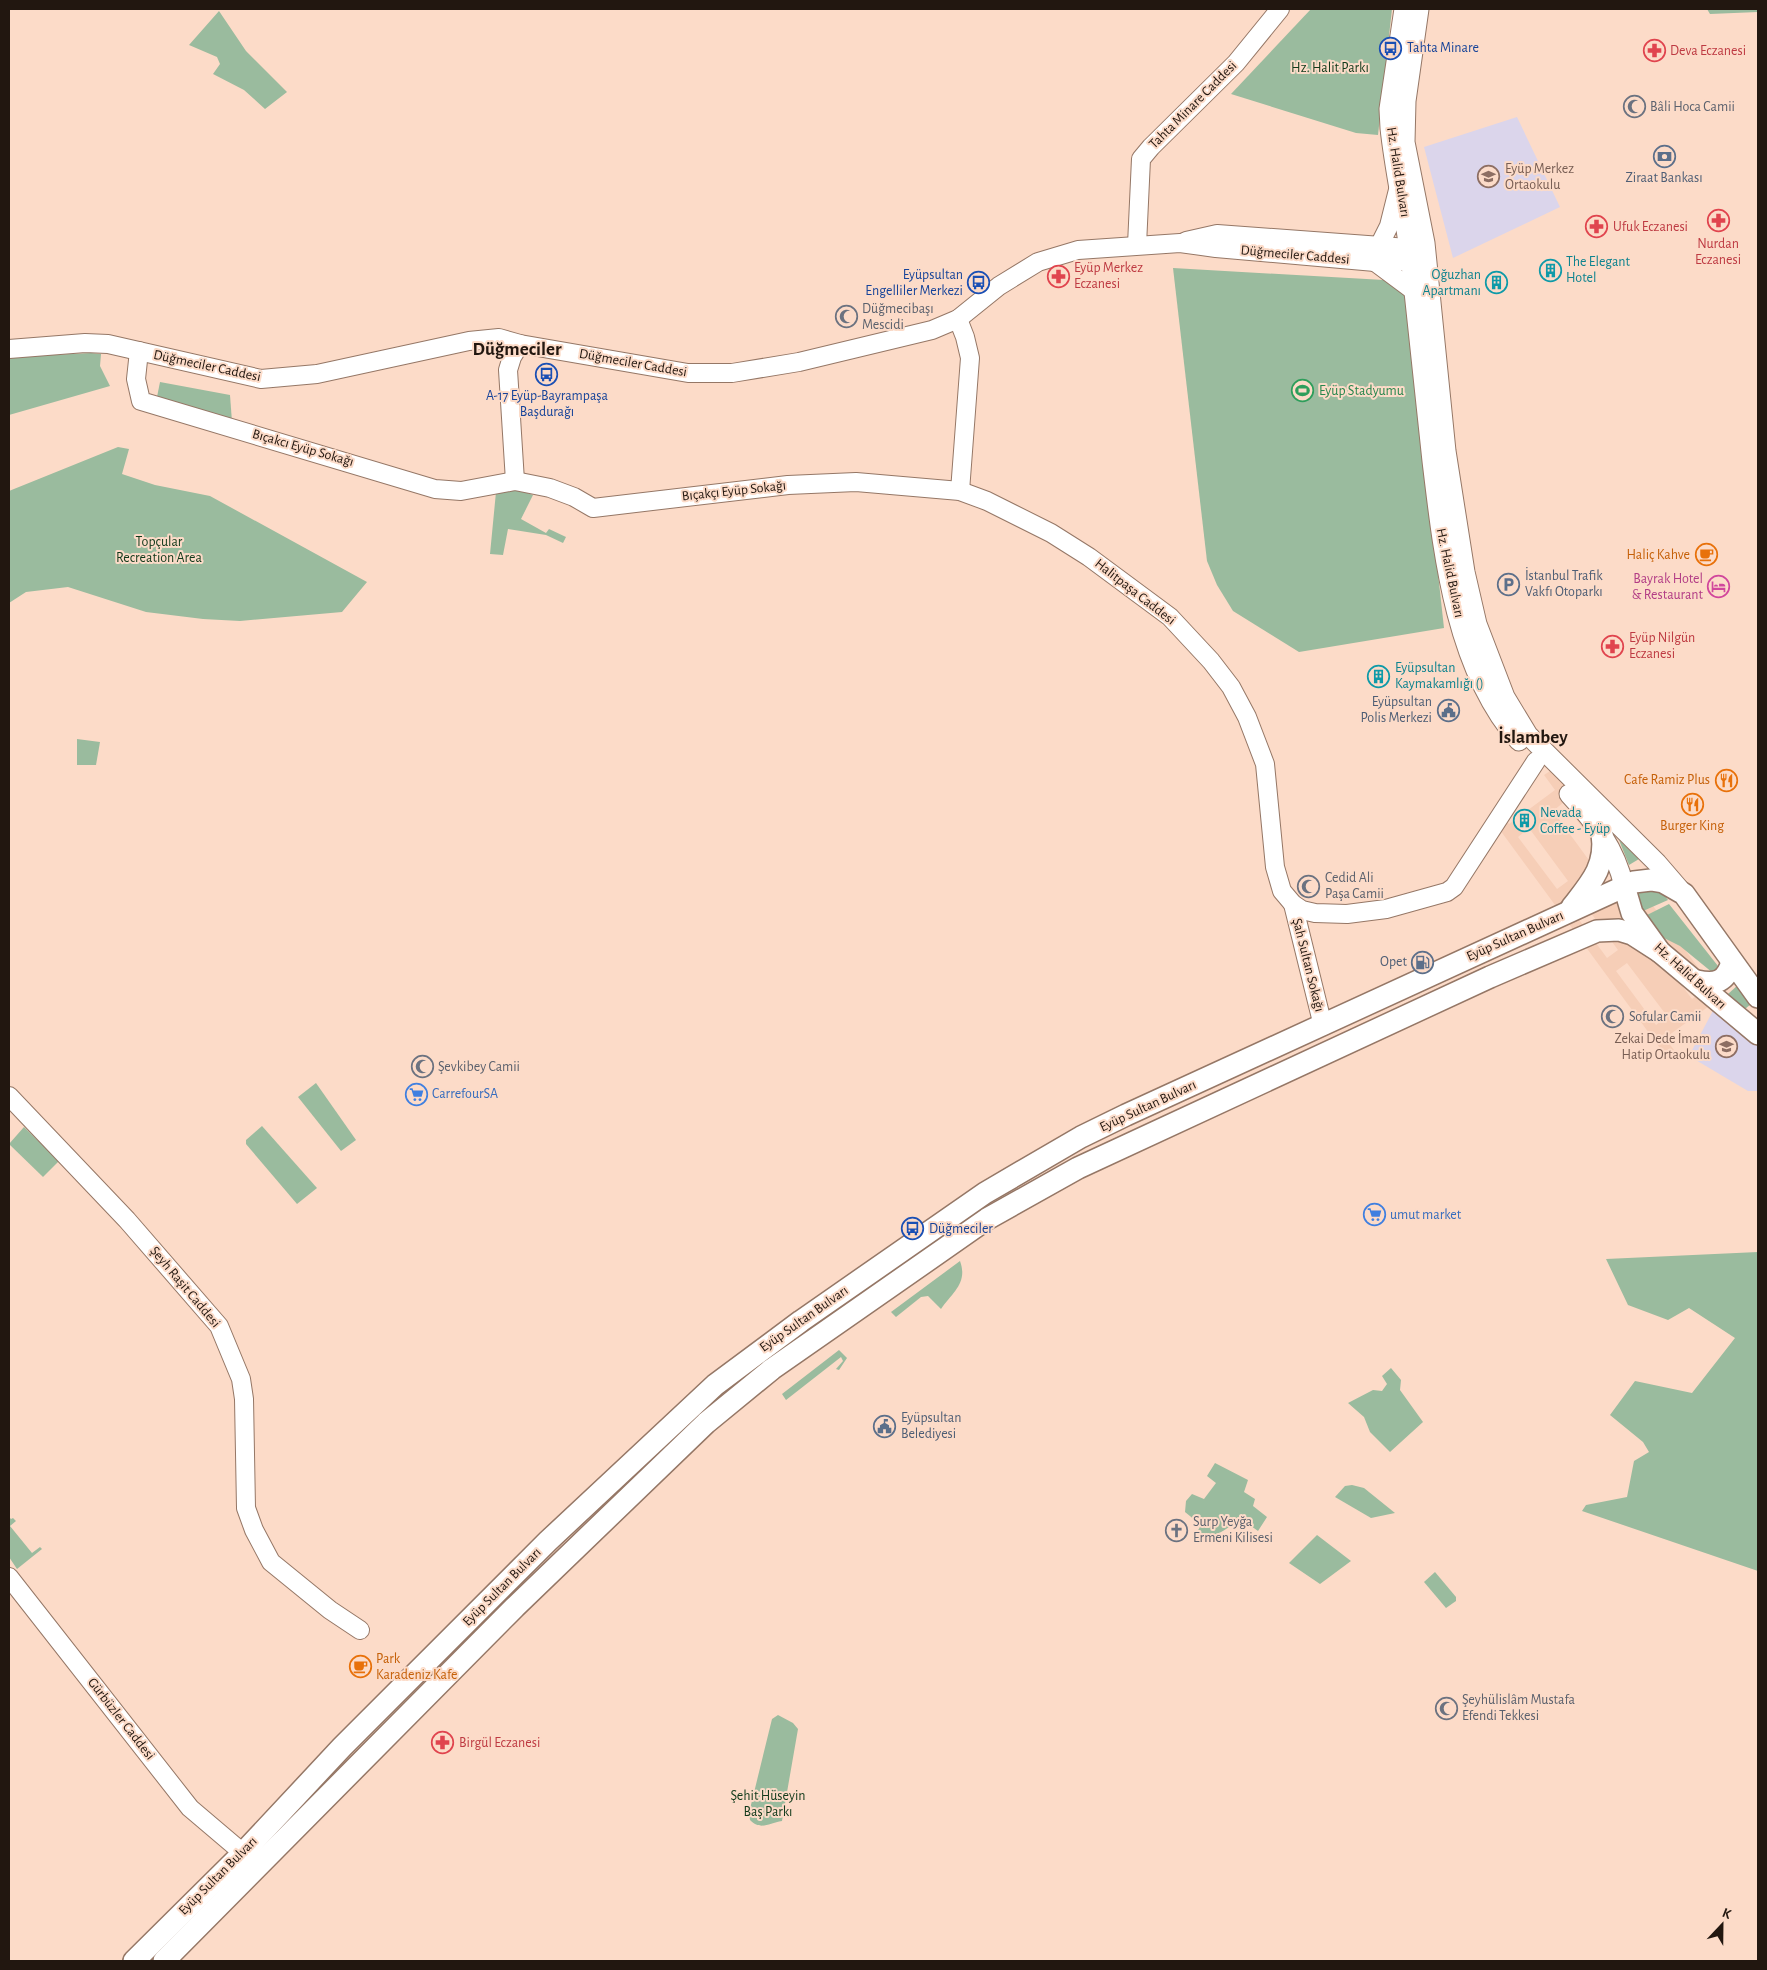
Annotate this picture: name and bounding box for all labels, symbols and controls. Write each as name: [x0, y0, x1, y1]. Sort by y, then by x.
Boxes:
bus stop icon: Tahta Minare: [1379, 36, 1403, 60]
pharmacy icon: Deva Eczanesi: [1642, 39, 1666, 63]
place label: Tahta Minare: [1407, 41, 1479, 55]
place label: Deva Eczanesi: [1670, 44, 1746, 58]
street label: Tahta Minare Caddesi: [1147, 59, 1239, 151]
park label: Hz. Halit Parkı: [1291, 61, 1369, 75]
mosque icon: Bâli Hoca Camii: [1622, 95, 1646, 119]
place label: Bâli Hoca Camii: [1650, 100, 1735, 114]
street label: Hz. Halid Bulvarı: [1384, 126, 1412, 218]
bank icon: Ziraat Bankası: [1652, 144, 1676, 168]
place label: Eyüp Merkez Ortaokulu: [1505, 162, 1574, 192]
school or university icon: Eyüp Merkez Ortaokulu: [1477, 165, 1501, 189]
place label: Ziraat Bankası: [1625, 171, 1703, 185]
pharmacy icon: Nurdan Eczanesi: [1706, 209, 1730, 233]
pharmacy icon: Ufuk Eczanesi: [1585, 215, 1609, 239]
place label: Ufuk Eczanesi: [1613, 220, 1688, 234]
place label: Nurdan Eczanesi: [1695, 237, 1741, 267]
street label: Düğmeciler Caddesi: [1240, 243, 1350, 267]
place label: The Elegant Hotel: [1566, 255, 1630, 285]
building icon: The Elegant Hotel: [1538, 258, 1562, 282]
place label: Eyüp Merkez Eczanesi: [1074, 261, 1143, 291]
pharmacy icon: Eyüp Merkez Eczanesi: [1046, 264, 1070, 288]
place label: Eyüpsultan Engelliler Merkezi: [865, 268, 963, 298]
place label: Oğuzhan Apartmanı: [1423, 268, 1481, 298]
bus stop icon: Eyüpsultan Engelliler Merkezi: [967, 271, 991, 295]
building icon: Oğuzhan Apartmanı: [1485, 271, 1509, 295]
place label: Düğmecibaşı Mescidi: [862, 302, 934, 332]
mosque icon: Düğmecibaşı Mescidi: [834, 305, 858, 329]
district label: Düğmeciler: [472, 340, 562, 359]
street label: Düğmeciler Caddesi: [578, 347, 688, 379]
street label: Düğmeciler Caddesi: [152, 348, 262, 384]
bus stop icon: A-17 Eyüp-Bayrampaşa Başdurağı: [535, 362, 559, 386]
sports icon: Eyüp Stadyumu: [1291, 379, 1315, 403]
place label: Eyüp Stadyumu: [1319, 384, 1404, 398]
place label: A-17 Eyüp-Bayrampaşa Başdurağı: [486, 389, 609, 419]
street label: Bıçakcı Eyüp Sokağı: [251, 427, 355, 469]
street label: Bıçakçı Eyüp Sokağı: [681, 479, 787, 503]
street label: Hz. Halid Bulvarı: [1434, 527, 1466, 619]
park label: Topçular Recreation Area: [116, 535, 202, 565]
cafe icon: Haliç Kahve: [1694, 543, 1718, 567]
place label: Haliç Kahve: [1627, 548, 1690, 562]
street label: Halitpaşa Caddesi: [1092, 556, 1178, 628]
place label: İstanbul Trafik Vakfı Otoparkı: [1525, 566, 1603, 599]
parking icon: İstanbul Trafik Vakfı Otoparkı: [1497, 572, 1521, 596]
place label: Bayrak Hotel & Restaurant: [1632, 572, 1704, 602]
hotel icon: Bayrak Hotel & Restaurant: [1707, 575, 1731, 599]
place label: Eyüp Nilgün Eczanesi: [1629, 631, 1695, 661]
pharmacy icon: Eyüp Nilgün Eczanesi: [1601, 634, 1625, 658]
place label: Eyüpsultan Kaymakamlığı (): [1395, 661, 1484, 691]
building icon: Eyüpsultan Kaymakamlığı (): [1367, 664, 1391, 688]
place label: Eyüpsultan Polis Merkezi: [1361, 695, 1432, 725]
public building icon: Eyüpsultan Polis Merkezi: [1436, 698, 1460, 722]
district label: İslambey: [1498, 726, 1568, 747]
restaurant icon: Cafe Ramiz Plus: [1714, 768, 1738, 792]
place label: Cafe Ramiz Plus: [1624, 773, 1710, 787]
restaurant icon: Burger King: [1680, 792, 1704, 816]
place label: Nevada Coffee - Eyüp: [1540, 806, 1610, 836]
building icon: Nevada Coffee - Eyüp: [1512, 809, 1536, 833]
place label: Burger King: [1660, 819, 1724, 833]
place label: Cedid Ali Paşa Camii: [1325, 871, 1384, 901]
mosque icon: Cedid Ali Paşa Camii: [1297, 874, 1321, 898]
street label: Eyüp Sultan Bulvarı: [1464, 908, 1566, 964]
street label: Şah Sultan Sokağı: [1290, 917, 1326, 1013]
street label: Hz. Halid Bulvarı: [1651, 940, 1729, 1012]
fuel station icon: Opet: [1411, 950, 1435, 974]
place label: Opet: [1380, 955, 1408, 969]
mosque icon: Sofular Camii: [1601, 1005, 1625, 1029]
place label: Sofular Camii: [1629, 1010, 1702, 1024]
place label: Zekai Dede İmam Hatip Ortaokulu: [1614, 1029, 1710, 1062]
school or university icon: Zekai Dede İmam Hatip Ortaokulu: [1714, 1035, 1738, 1059]
mosque icon: Şevkibey Camii: [410, 1055, 434, 1079]
place label: Şevkibey Camii: [438, 1060, 520, 1074]
street label: Eyüp Sultan Bulvarı: [1098, 1078, 1198, 1134]
supermarket icon: CarrefourSA: [404, 1082, 428, 1106]
place label: CarrefourSA: [432, 1087, 498, 1101]
supermarket icon: umut market: [1362, 1203, 1386, 1227]
place label: umut market: [1390, 1208, 1462, 1222]
bus stop icon: Düğmeciler: [901, 1217, 925, 1241]
place label: Düğmeciler: [929, 1222, 993, 1236]
street label: Şeyh Raşit Caddesi: [147, 1244, 223, 1330]
street label: Eyüp Sultan Bulvarı: [757, 1283, 851, 1355]
place label: Eyüpsultan Belediyesi: [901, 1411, 961, 1441]
public building icon: Eyüpsultan Belediyesi: [873, 1414, 897, 1438]
place label: Surp Yeyğa Ermeni Kilisesi: [1193, 1515, 1273, 1545]
church icon: Surp Yeyğa Ermeni Kilisesi: [1165, 1518, 1189, 1542]
street label: Eyüp Sultan Bulvarı: [460, 1545, 544, 1629]
place label: Park Karadeniz Kafe: [376, 1652, 457, 1682]
cafe icon: Park Karadeniz Kafe: [348, 1655, 372, 1679]
street label: Gürbüzler Caddesi: [85, 1675, 157, 1763]
place label: Şeyhülislâm Mustafa Efendi Tekkesi: [1462, 1693, 1575, 1723]
mosque icon: Şeyhülislâm Mustafa Efendi Tekkesi: [1434, 1696, 1458, 1720]
pharmacy icon: Birgül Eczanesi: [431, 1731, 455, 1755]
place label: Birgül Eczanesi: [459, 1736, 540, 1750]
park label: Şehit Hüseyin Baş Parkı: [730, 1789, 806, 1819]
street label: Eyüp Sultan Bulvarı: [176, 1834, 260, 1918]
north arrow: [1697, 1900, 1747, 1950]
text: K: [1720, 1906, 1734, 1922]

